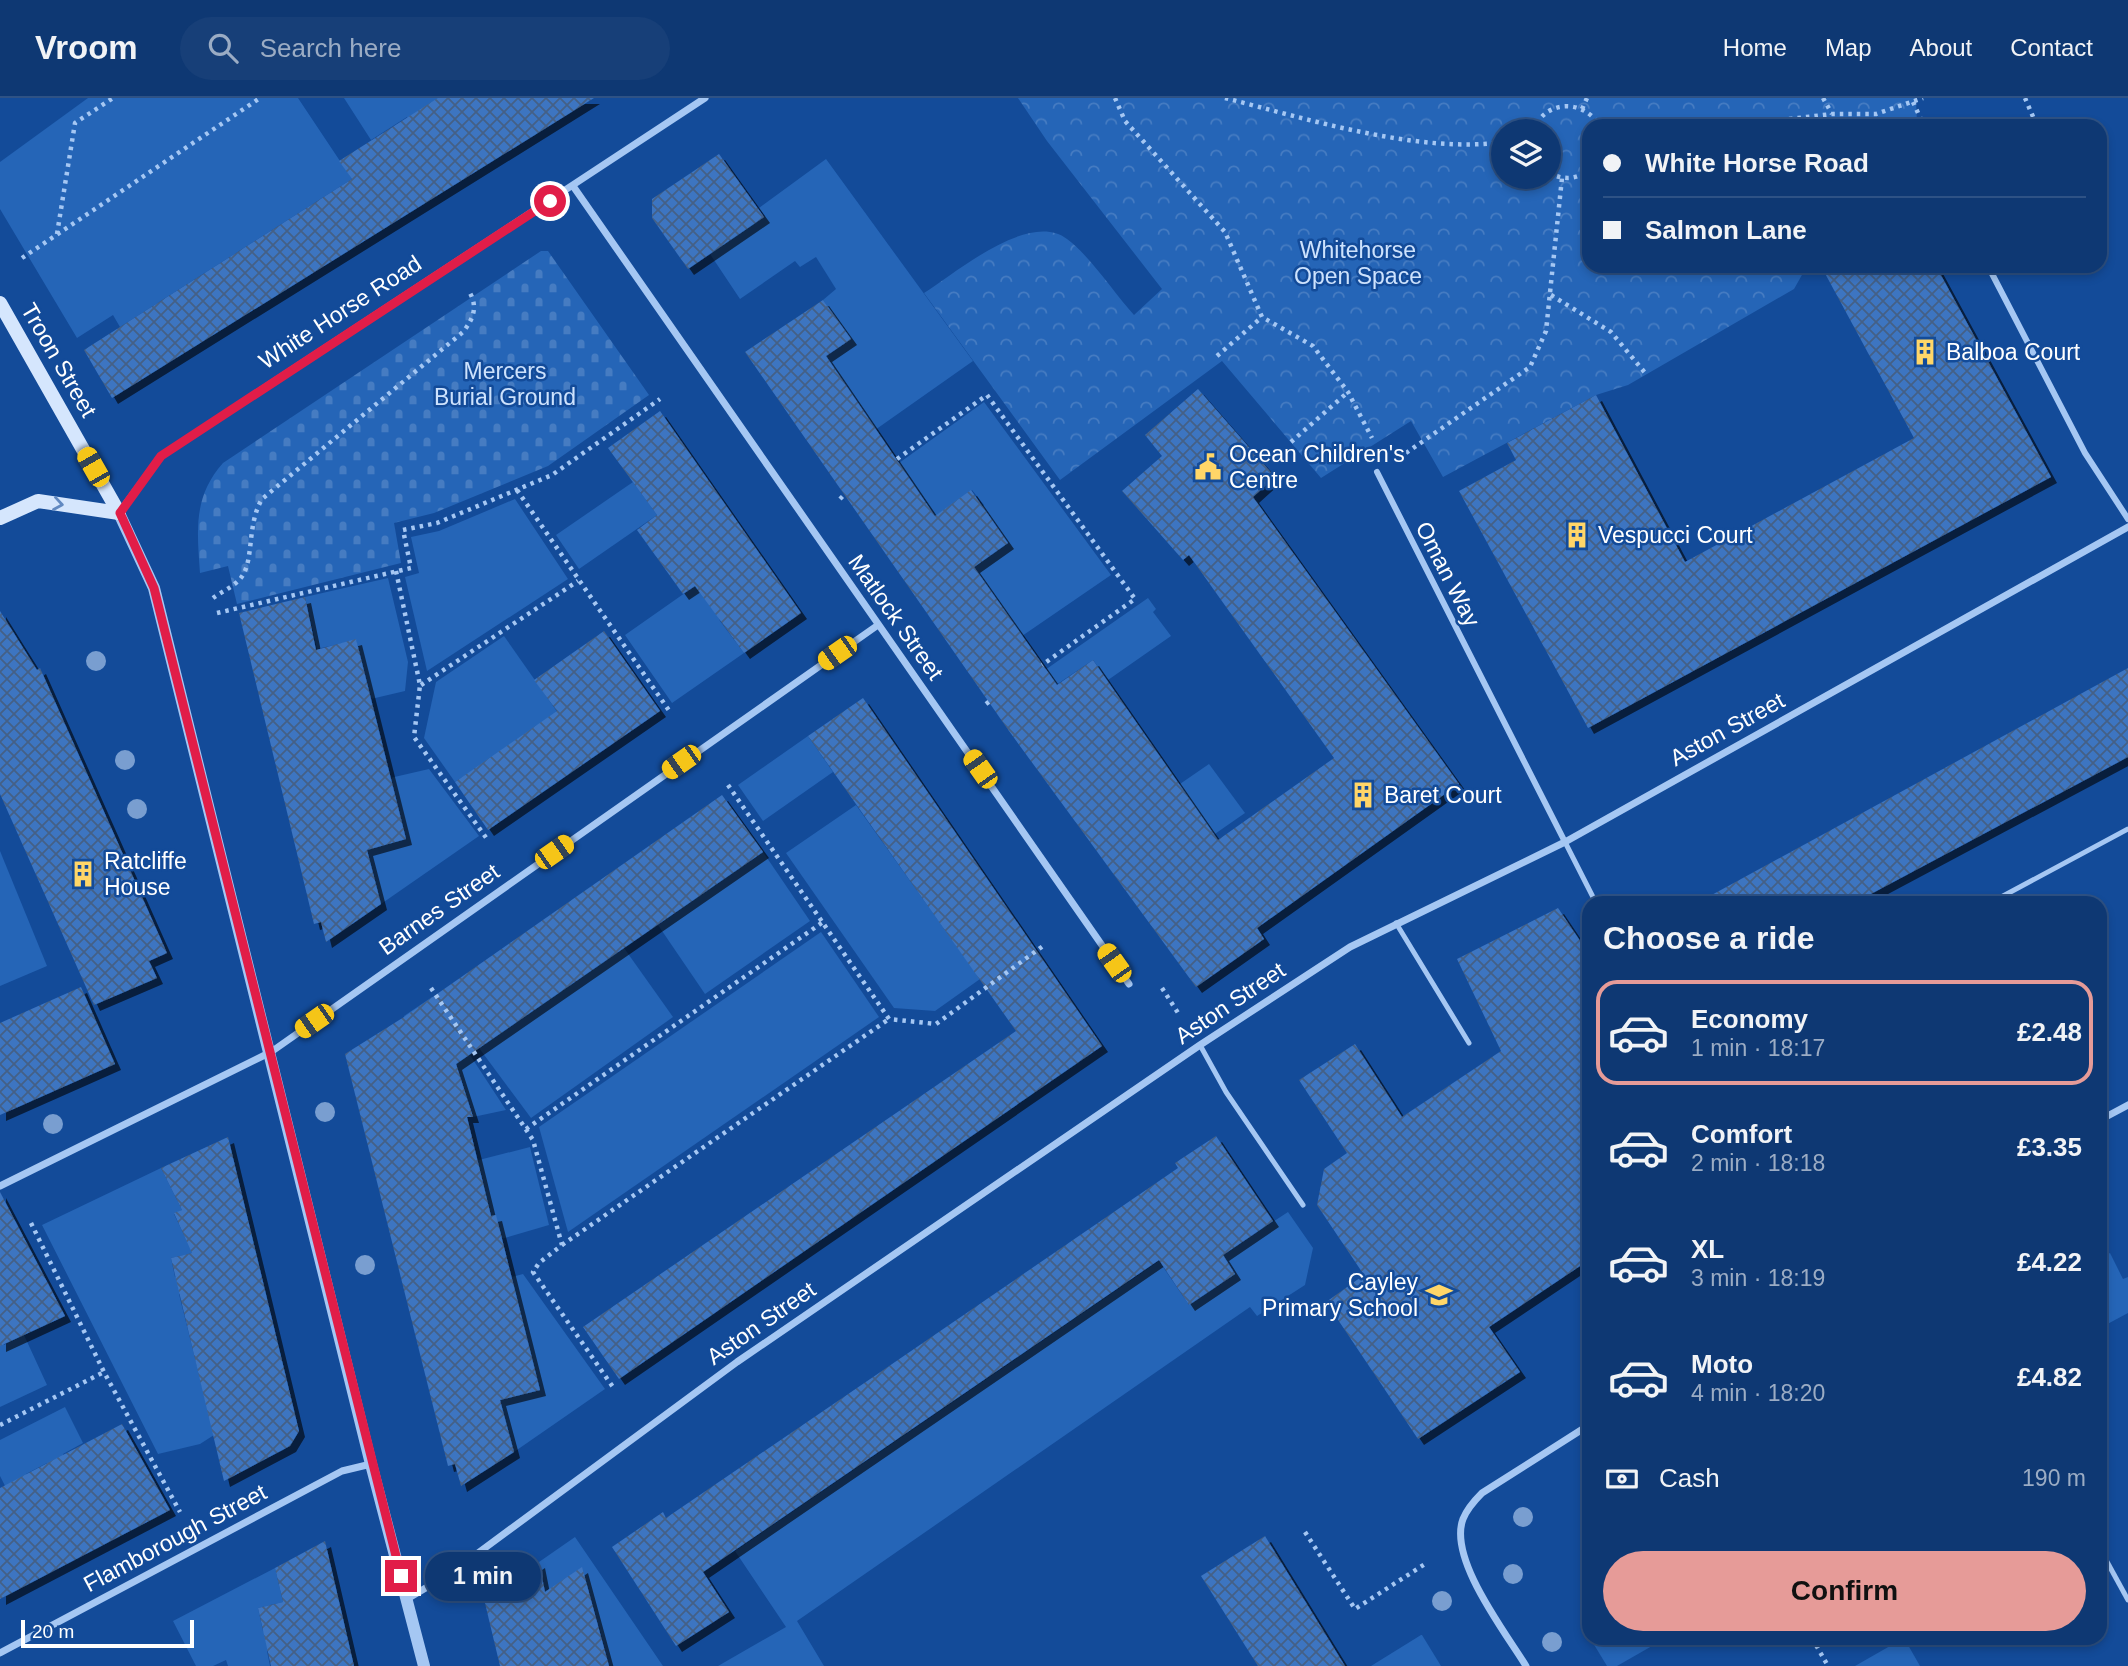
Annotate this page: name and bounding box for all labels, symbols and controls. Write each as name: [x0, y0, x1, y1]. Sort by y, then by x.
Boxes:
search box: [180, 17, 670, 80]
text: Vroom: [35, 29, 138, 66]
icon: search: [204, 29, 242, 67]
text: Search here: [260, 33, 401, 63]
text: Home: [1723, 34, 1787, 61]
text: Map: [1825, 34, 1872, 61]
text: About: [1910, 34, 1972, 61]
text: Contact: [2010, 34, 2093, 61]
map controls: [1491, 119, 1561, 189]
button: layers: [1491, 119, 1561, 189]
text: White Horse Road: [1645, 148, 1869, 178]
route start: [534, 185, 566, 217]
text: Salmon Lane: [1645, 215, 1807, 245]
park label: Whitehorse Open Space: [1294, 237, 1422, 289]
street label: White Horse Road: [254, 250, 426, 374]
street label: Troon Street: [16, 299, 102, 422]
building icon: Balboa Court: [1910, 337, 1940, 367]
place label: Balboa Court: [1946, 339, 2081, 365]
park label: Mercers Burial Ground: [434, 358, 576, 410]
place label: Ocean Children's Centre: [1229, 441, 1405, 493]
car: [74, 444, 113, 490]
public building icon: Ocean Children's Centre: [1193, 452, 1223, 482]
one-way arrow: [52, 496, 64, 511]
street label: Oman Way: [1411, 517, 1486, 631]
building icon: Vespucci Court: [1562, 520, 1592, 550]
place label: Vespucci Court: [1598, 522, 1753, 548]
street label: Matlock Street: [843, 549, 949, 685]
car: [814, 632, 861, 674]
street label: Aston Street: [1665, 687, 1789, 771]
car: [658, 741, 705, 783]
car: [960, 746, 1001, 792]
building icon: Baret Court: [1348, 780, 1378, 810]
place label: Baret Court: [1384, 782, 1502, 808]
car: [531, 831, 578, 873]
place label: Ratcliffe House: [104, 848, 187, 900]
street label: Barnes Street: [374, 858, 505, 960]
building icon: Ratcliffe House: [68, 859, 98, 889]
text: Choose a ride: [1603, 920, 1815, 956]
car: [1094, 940, 1135, 986]
street label: Aston Street: [1170, 956, 1290, 1049]
car: [291, 1000, 338, 1042]
icon: car: [1607, 1001, 1670, 1064]
text: Economy: [1691, 1004, 1808, 1034]
text: £2.48: [2017, 1017, 2082, 1047]
text: 1 min · 18:17: [1691, 1035, 1825, 1061]
icon: car: [1607, 1116, 1670, 1179]
text: Comfort: [1691, 1119, 1792, 1149]
text: £3.35: [2017, 1132, 2082, 1162]
text: 2 min · 18:18: [1691, 1150, 1825, 1176]
icon: car: [1607, 1231, 1670, 1294]
text: XL: [1691, 1234, 1724, 1264]
text: £4.22: [2017, 1247, 2082, 1277]
text: 3 min · 18:19: [1691, 1265, 1825, 1291]
place label: Cayley Primary School: [1262, 1269, 1418, 1321]
street label: Aston Street: [702, 1276, 821, 1370]
school or university icon: Cayley Primary School: [1424, 1280, 1454, 1310]
icon: car: [1607, 1346, 1670, 1409]
text: Moto: [1691, 1349, 1753, 1379]
text: £4.82: [2017, 1362, 2082, 1392]
text: 4 min · 18:20: [1691, 1380, 1825, 1406]
icon: cash: [1603, 1460, 1641, 1498]
text: Cash: [1659, 1463, 1720, 1493]
text: 190 m: [2022, 1465, 2086, 1491]
street label: Flamborough Street: [79, 1479, 271, 1597]
button: Confirm: [1603, 1551, 2086, 1631]
callout: 1 min: [426, 1552, 541, 1600]
route end: [385, 1560, 417, 1592]
text: 1 min: [453, 1563, 513, 1589]
scale bar: [21, 1617, 194, 1649]
text: 20 m: [32, 1621, 74, 1642]

